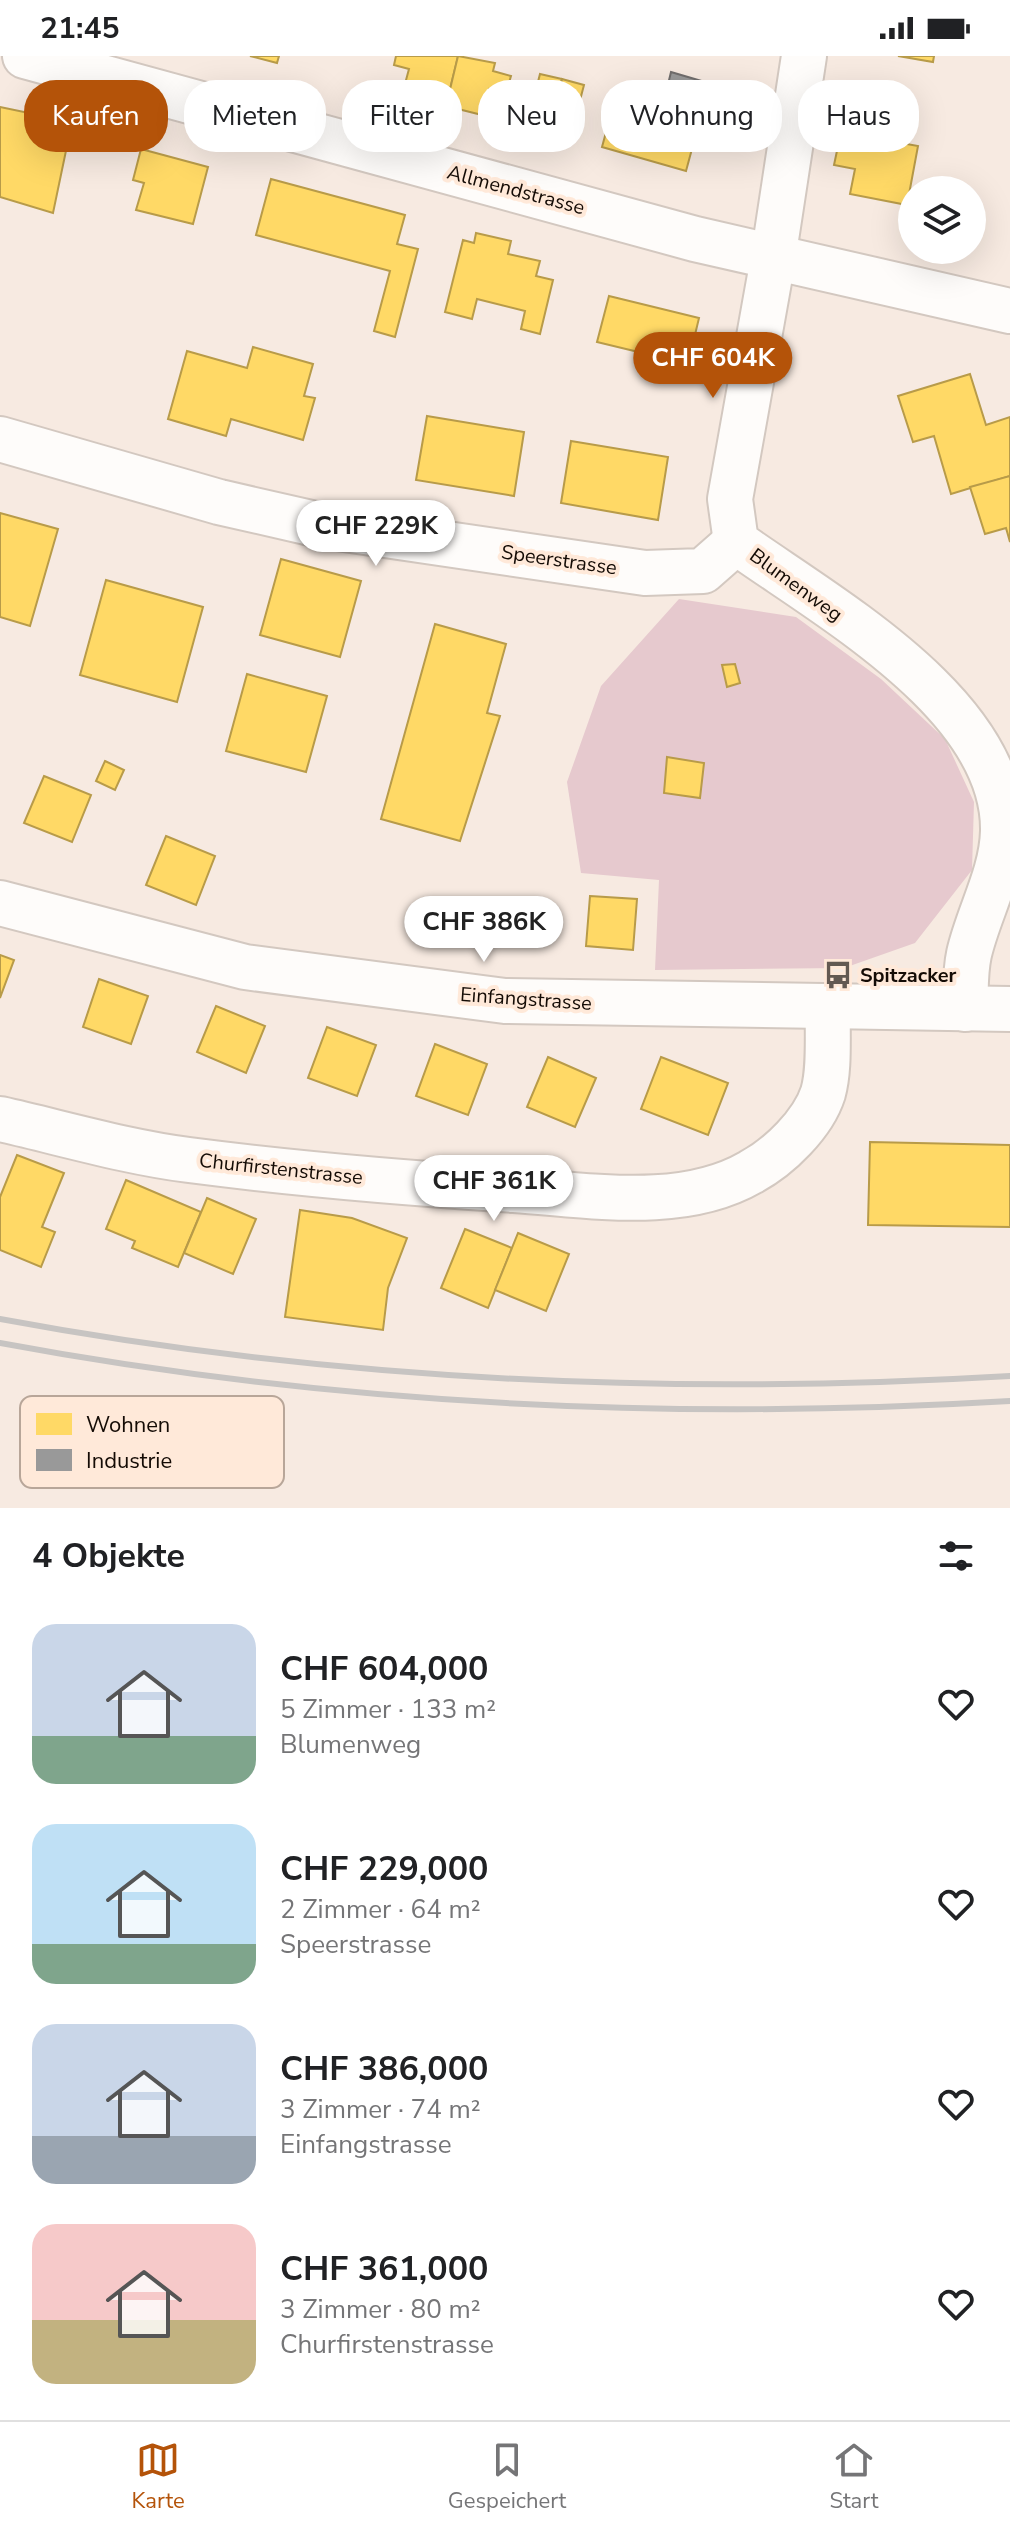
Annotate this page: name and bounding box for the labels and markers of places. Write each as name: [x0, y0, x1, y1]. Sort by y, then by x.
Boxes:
pin: CHF 604K: [630, 332, 796, 400]
pin: CHF 229K: [293, 500, 459, 568]
pin: CHF 386K: [401, 896, 567, 964]
bus stop icon: Spitzacker: [823, 960, 853, 990]
place label: Spitzacker: [860, 962, 957, 989]
pin: CHF 361K: [411, 1155, 577, 1223]

